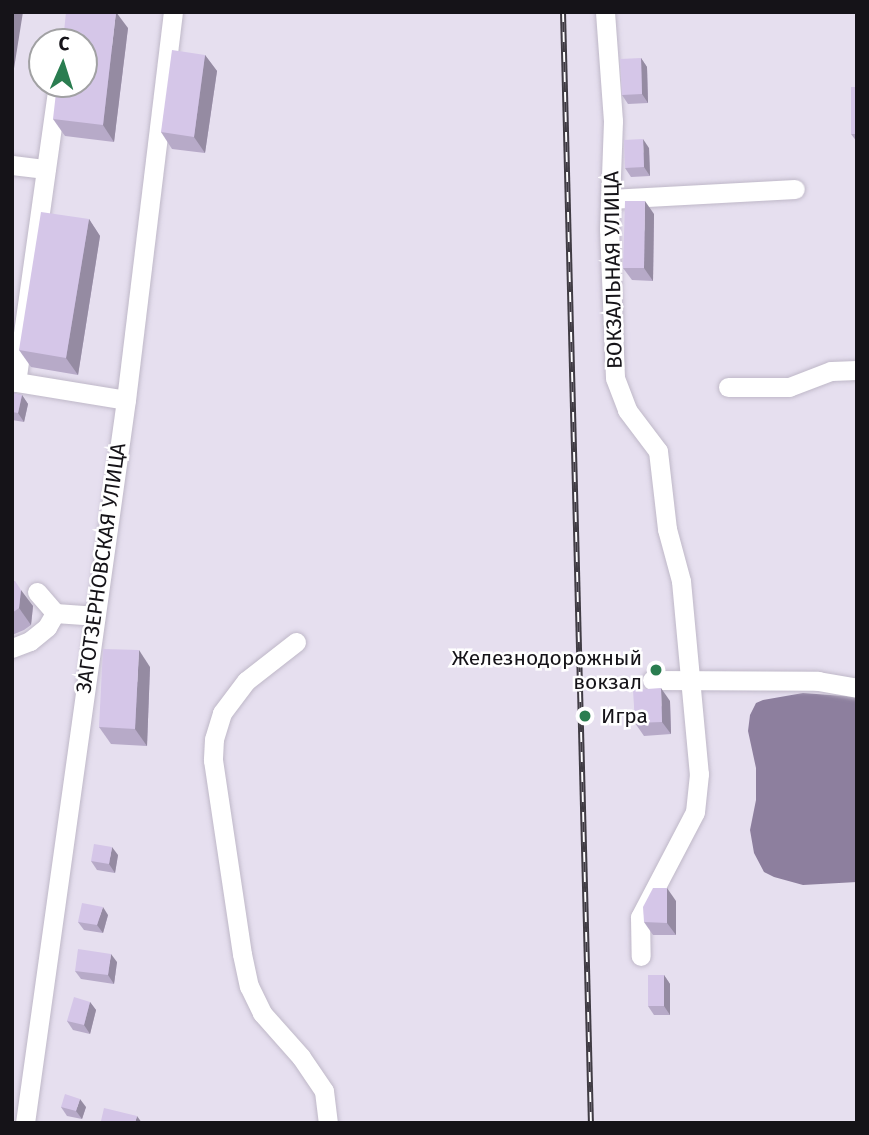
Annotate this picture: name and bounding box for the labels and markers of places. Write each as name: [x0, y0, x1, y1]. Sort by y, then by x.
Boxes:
place label: Железнодорожный вокзал: [452, 645, 642, 695]
marker: Железнодорожный вокзал: [648, 662, 664, 678]
place label: Игра: [601, 703, 648, 729]
marker: Игра: [575, 706, 595, 726]

